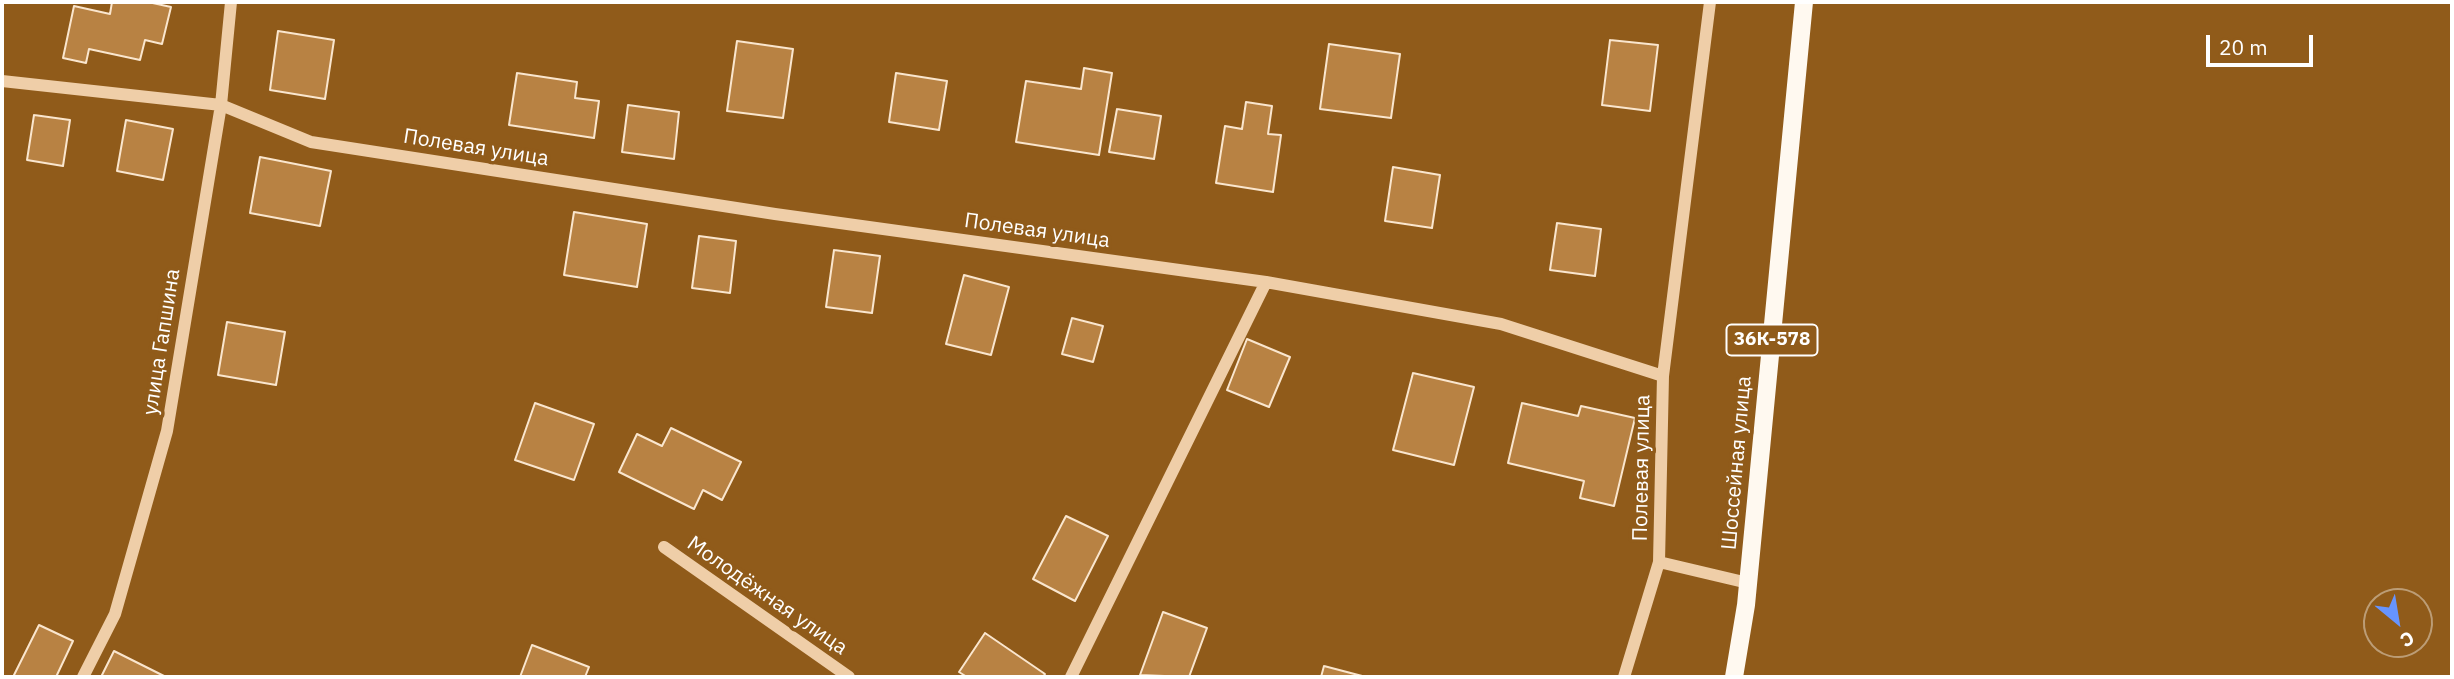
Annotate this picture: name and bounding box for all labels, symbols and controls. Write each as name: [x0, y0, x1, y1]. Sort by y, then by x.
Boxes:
scale bar: [2209, 21, 2316, 65]
text: 20 m: [2219, 33, 2268, 61]
street label: Полевая улица: [402, 124, 550, 172]
street label: Полевая улица: [963, 208, 1111, 254]
street label: улица Гапшина: [138, 267, 186, 417]
road number: 36К-578: [1726, 324, 1817, 356]
street label: Шоссейная улица: [1717, 375, 1757, 551]
street label: Полевая улица: [1628, 394, 1656, 542]
street label: Молодёжная улица: [682, 531, 852, 661]
north arrow: [2363, 588, 2433, 658]
text: С: [2396, 626, 2419, 653]

